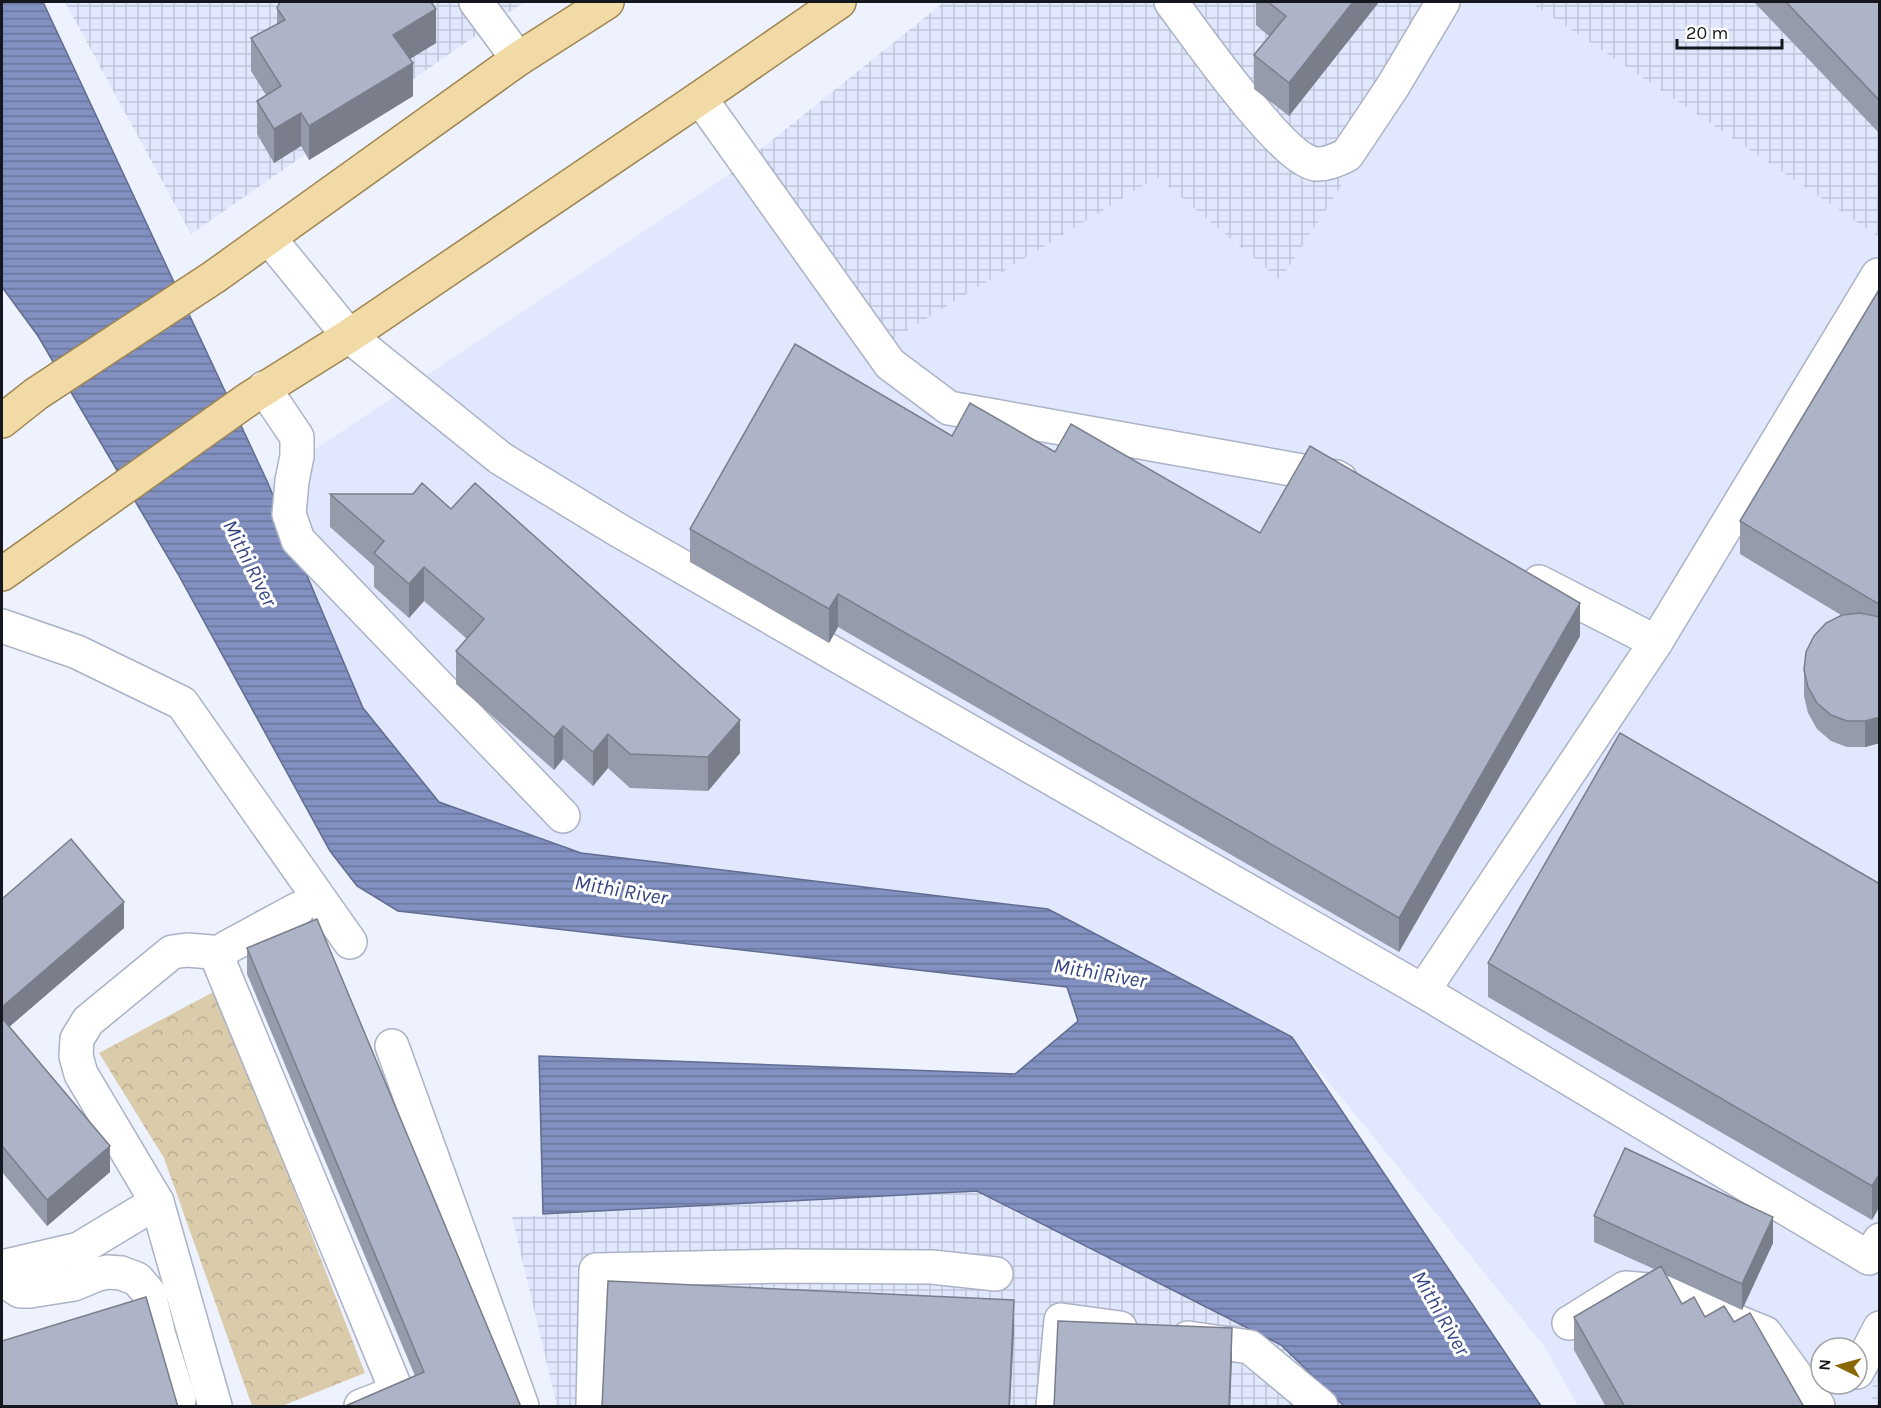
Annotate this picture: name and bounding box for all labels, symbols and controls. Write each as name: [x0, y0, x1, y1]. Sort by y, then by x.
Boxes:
scale bar: [1677, 12, 1782, 50]
text: 20 m: [1686, 22, 1728, 44]
water label: Mithi River: [218, 516, 282, 611]
water label: Mithi River: [573, 870, 670, 910]
water label: Mithi River: [1052, 953, 1149, 993]
water label: Mithi River: [1407, 1266, 1475, 1360]
north arrow: [1809, 1336, 1869, 1396]
text: N: [1815, 1358, 1835, 1371]

